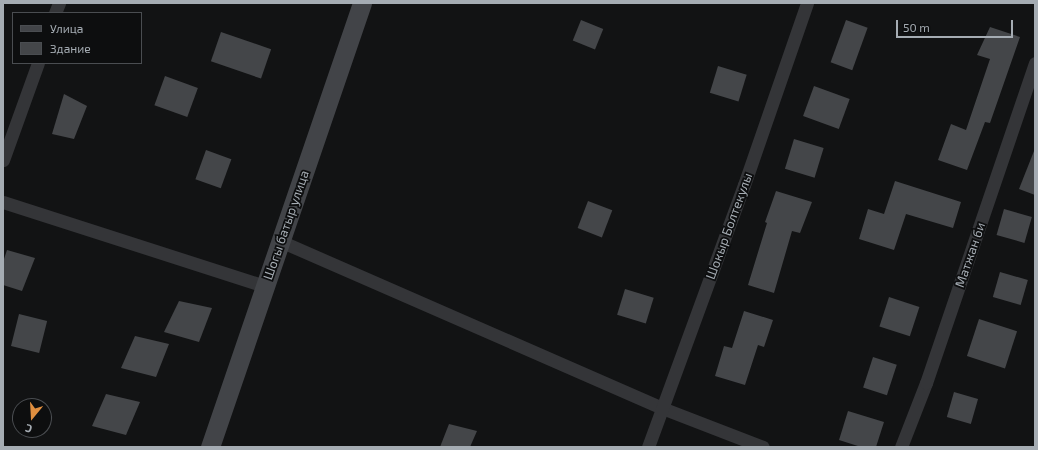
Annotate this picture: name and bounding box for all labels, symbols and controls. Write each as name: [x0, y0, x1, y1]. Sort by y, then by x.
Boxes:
legend: [12, 12, 142, 64]
scale bar: [898, 12, 1015, 38]
text: 50 m: [903, 20, 930, 34]
text: Улица: [50, 21, 83, 35]
text: Здание: [50, 41, 91, 55]
street label: Шогы батыр улица: [260, 168, 312, 282]
street label: Шокыр Болтекулы: [702, 171, 756, 281]
street label: Матжан би: [952, 220, 988, 290]
north arrow: [12, 398, 52, 438]
text: С: [23, 422, 34, 436]

